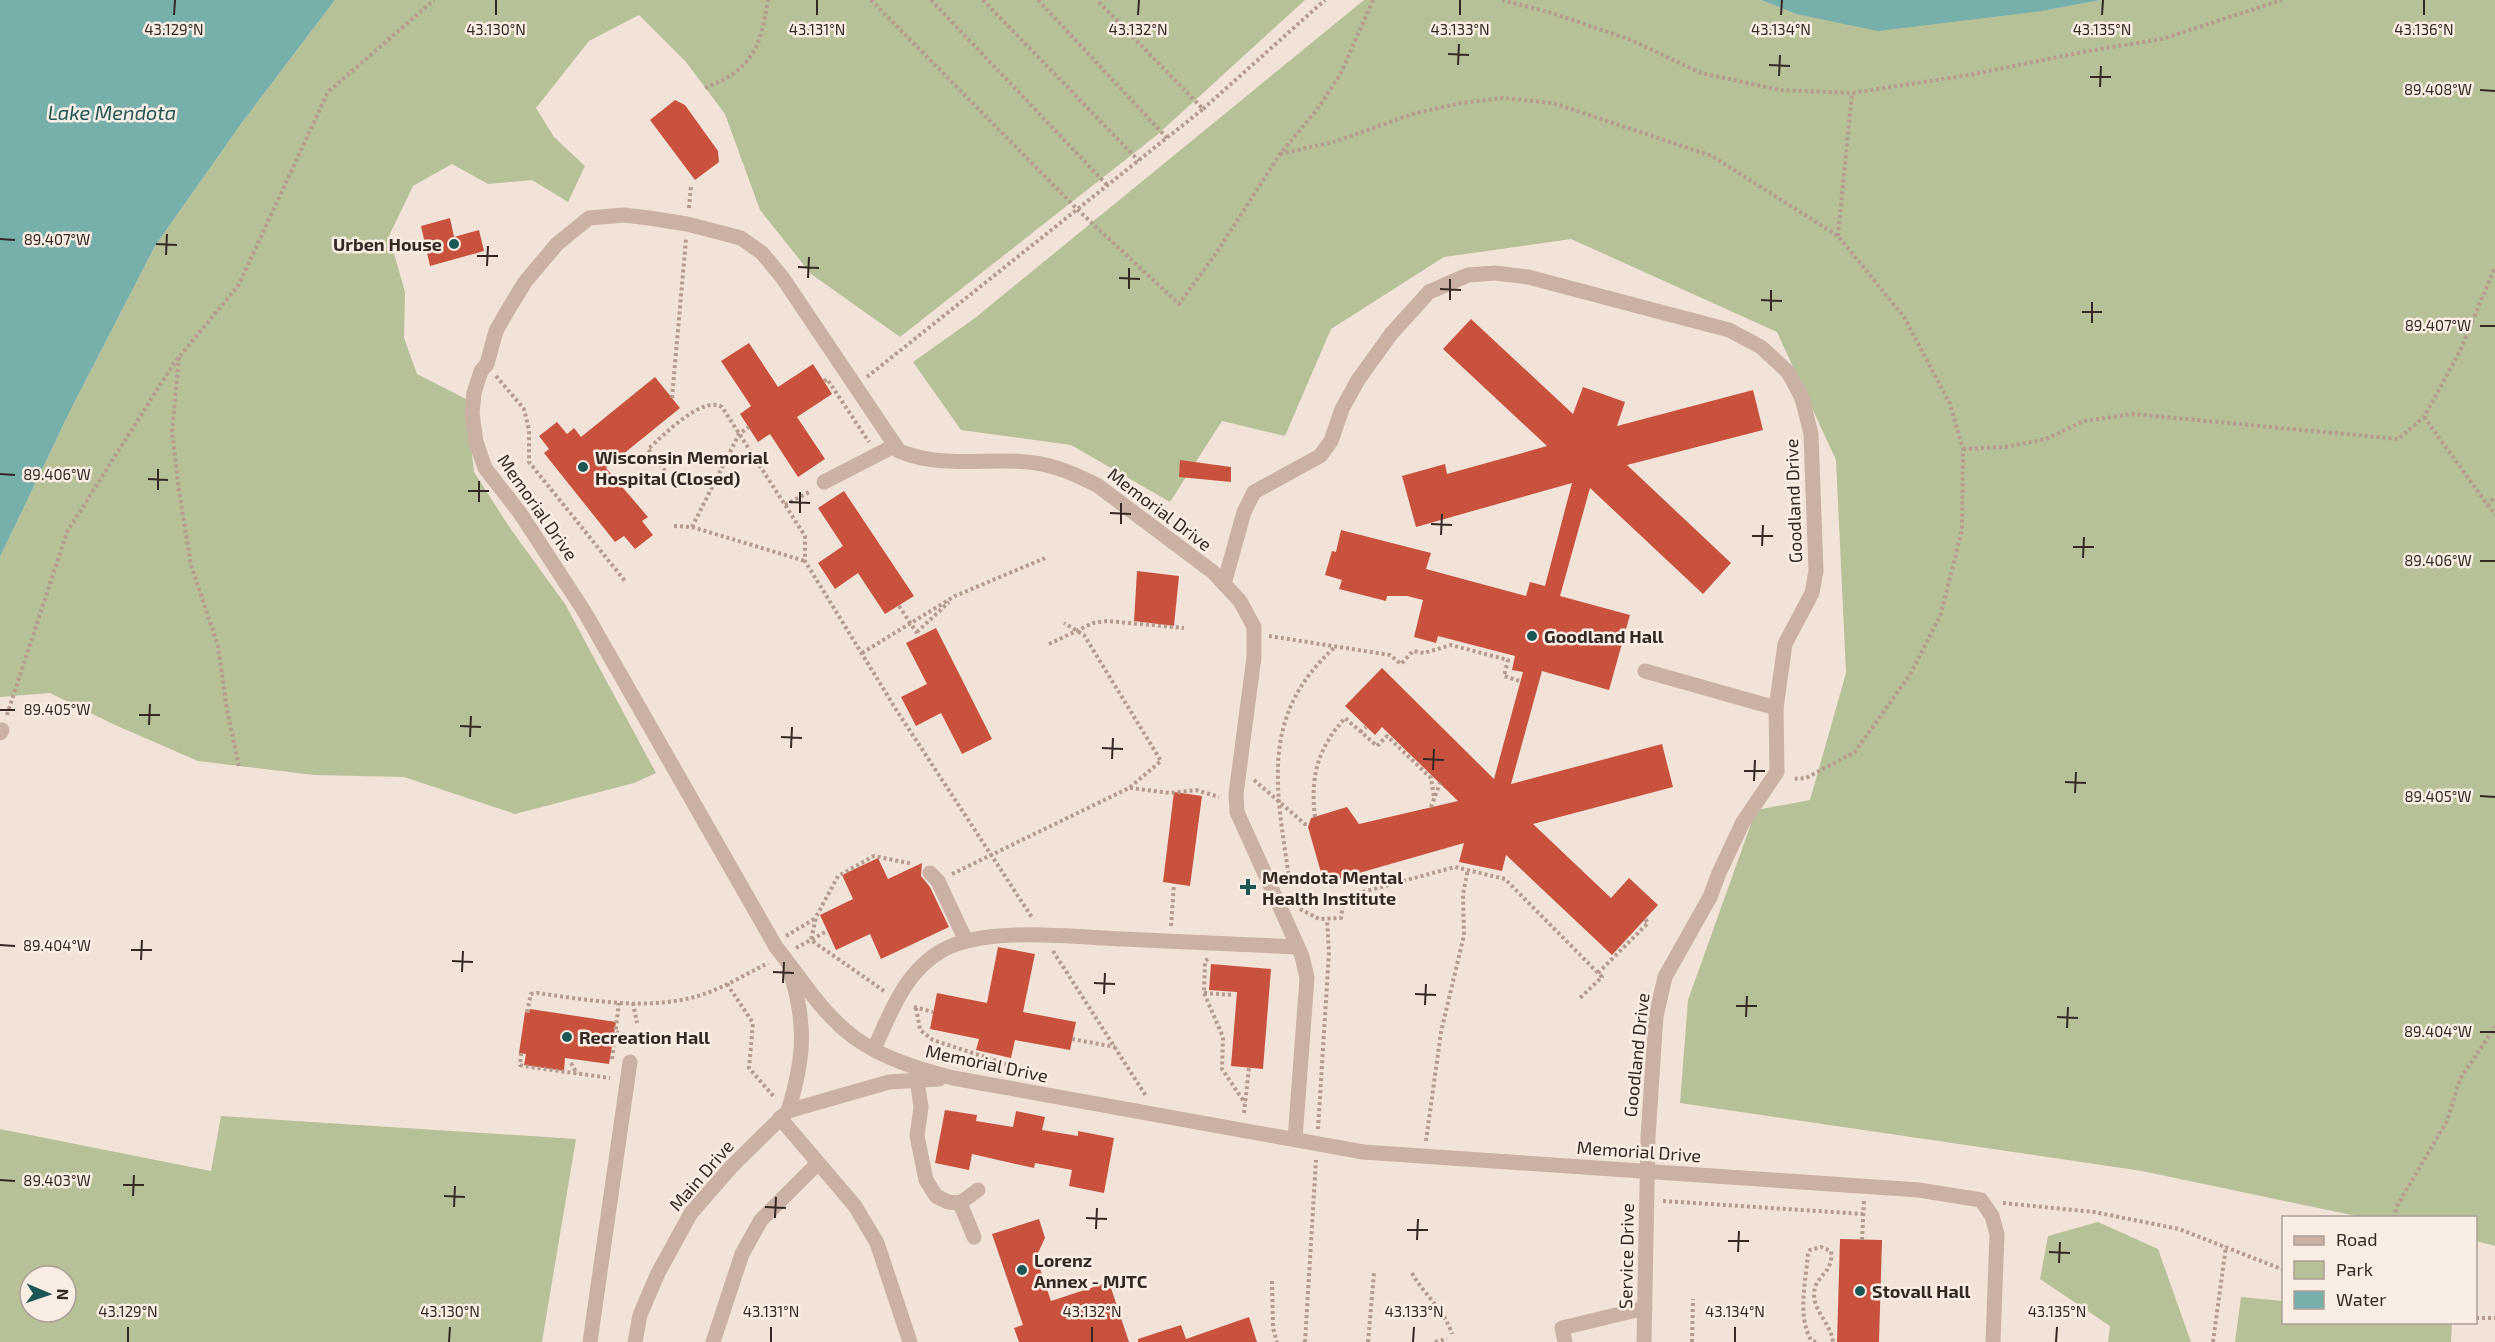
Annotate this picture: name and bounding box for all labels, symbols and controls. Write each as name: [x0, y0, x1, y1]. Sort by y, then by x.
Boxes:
text: 43.129°N: [144, 20, 204, 38]
text: 43.130°N: [466, 20, 526, 38]
text: 43.131°N: [789, 20, 845, 38]
text: 43.132°N: [1108, 20, 1168, 38]
text: 43.133°N: [1430, 20, 1490, 38]
text: 43.134°N: [1751, 20, 1811, 38]
text: 43.135°N: [2073, 20, 2131, 38]
text: 43.136°N: [2394, 20, 2454, 38]
text: 89.408°W: [2404, 80, 2472, 98]
water label: Lake Mendota: [48, 100, 176, 124]
text: 89.407°W: [24, 230, 90, 248]
place label: Urben House: [333, 233, 442, 255]
marker: Urben House: [447, 237, 461, 251]
text: 89.407°W: [2405, 316, 2471, 334]
street label: Goodland Drive: [1780, 438, 1806, 564]
place label: Wisconsin Memorial Hospital (Closed): [595, 446, 769, 489]
street label: Memorial Drive: [493, 450, 583, 564]
marker: Wisconsin Memorial Hospital (Closed): [576, 460, 590, 474]
street label: Memorial Drive: [1104, 463, 1216, 555]
text: 89.406°W: [23, 465, 91, 483]
text: 89.406°W: [2404, 551, 2472, 569]
place label: Goodland Hall: [1544, 625, 1664, 647]
marker: Goodland Hall: [1525, 629, 1539, 643]
text: 89.405°W: [24, 700, 90, 718]
text: 89.405°W: [2405, 787, 2471, 805]
place label: Mendota Mental Health Institute: [1262, 866, 1403, 909]
marker: Mendota Mental Health Institute: [1239, 878, 1257, 896]
text: 89.404°W: [23, 936, 91, 954]
street label: Goodland Drive: [1619, 992, 1653, 1118]
text: 89.404°W: [2404, 1022, 2472, 1040]
place label: Recreation Hall: [579, 1026, 710, 1048]
marker: Recreation Hall: [560, 1030, 574, 1044]
street label: Memorial Drive: [924, 1039, 1050, 1087]
street label: Main Drive: [664, 1135, 738, 1215]
street label: Memorial Drive: [1576, 1136, 1702, 1166]
text: 89.403°W: [23, 1171, 91, 1189]
street label: Service Drive: [1614, 1203, 1638, 1309]
legend: [2282, 1216, 2477, 1324]
text: Road: [2336, 1228, 2377, 1250]
place label: Lorenz Annex - MJTC: [1034, 1249, 1148, 1292]
text: Park: [2336, 1258, 2373, 1280]
marker: Lorenz Annex - MJTC: [1015, 1263, 1029, 1277]
north arrow: [18, 1264, 78, 1324]
place label: Stovall Hall: [1872, 1280, 1971, 1302]
marker: Stovall Hall: [1853, 1284, 1867, 1298]
text: N: [54, 1288, 73, 1301]
text: Water: [2336, 1288, 2386, 1310]
text: 43.129°N: [98, 1302, 158, 1320]
text: 43.130°N: [420, 1302, 480, 1320]
text: 43.131°N: [743, 1302, 799, 1320]
text: 43.132°N: [1062, 1302, 1122, 1320]
text: 43.133°N: [1384, 1302, 1444, 1320]
text: 43.134°N: [1705, 1302, 1765, 1320]
text: 43.135°N: [2028, 1302, 2086, 1320]

